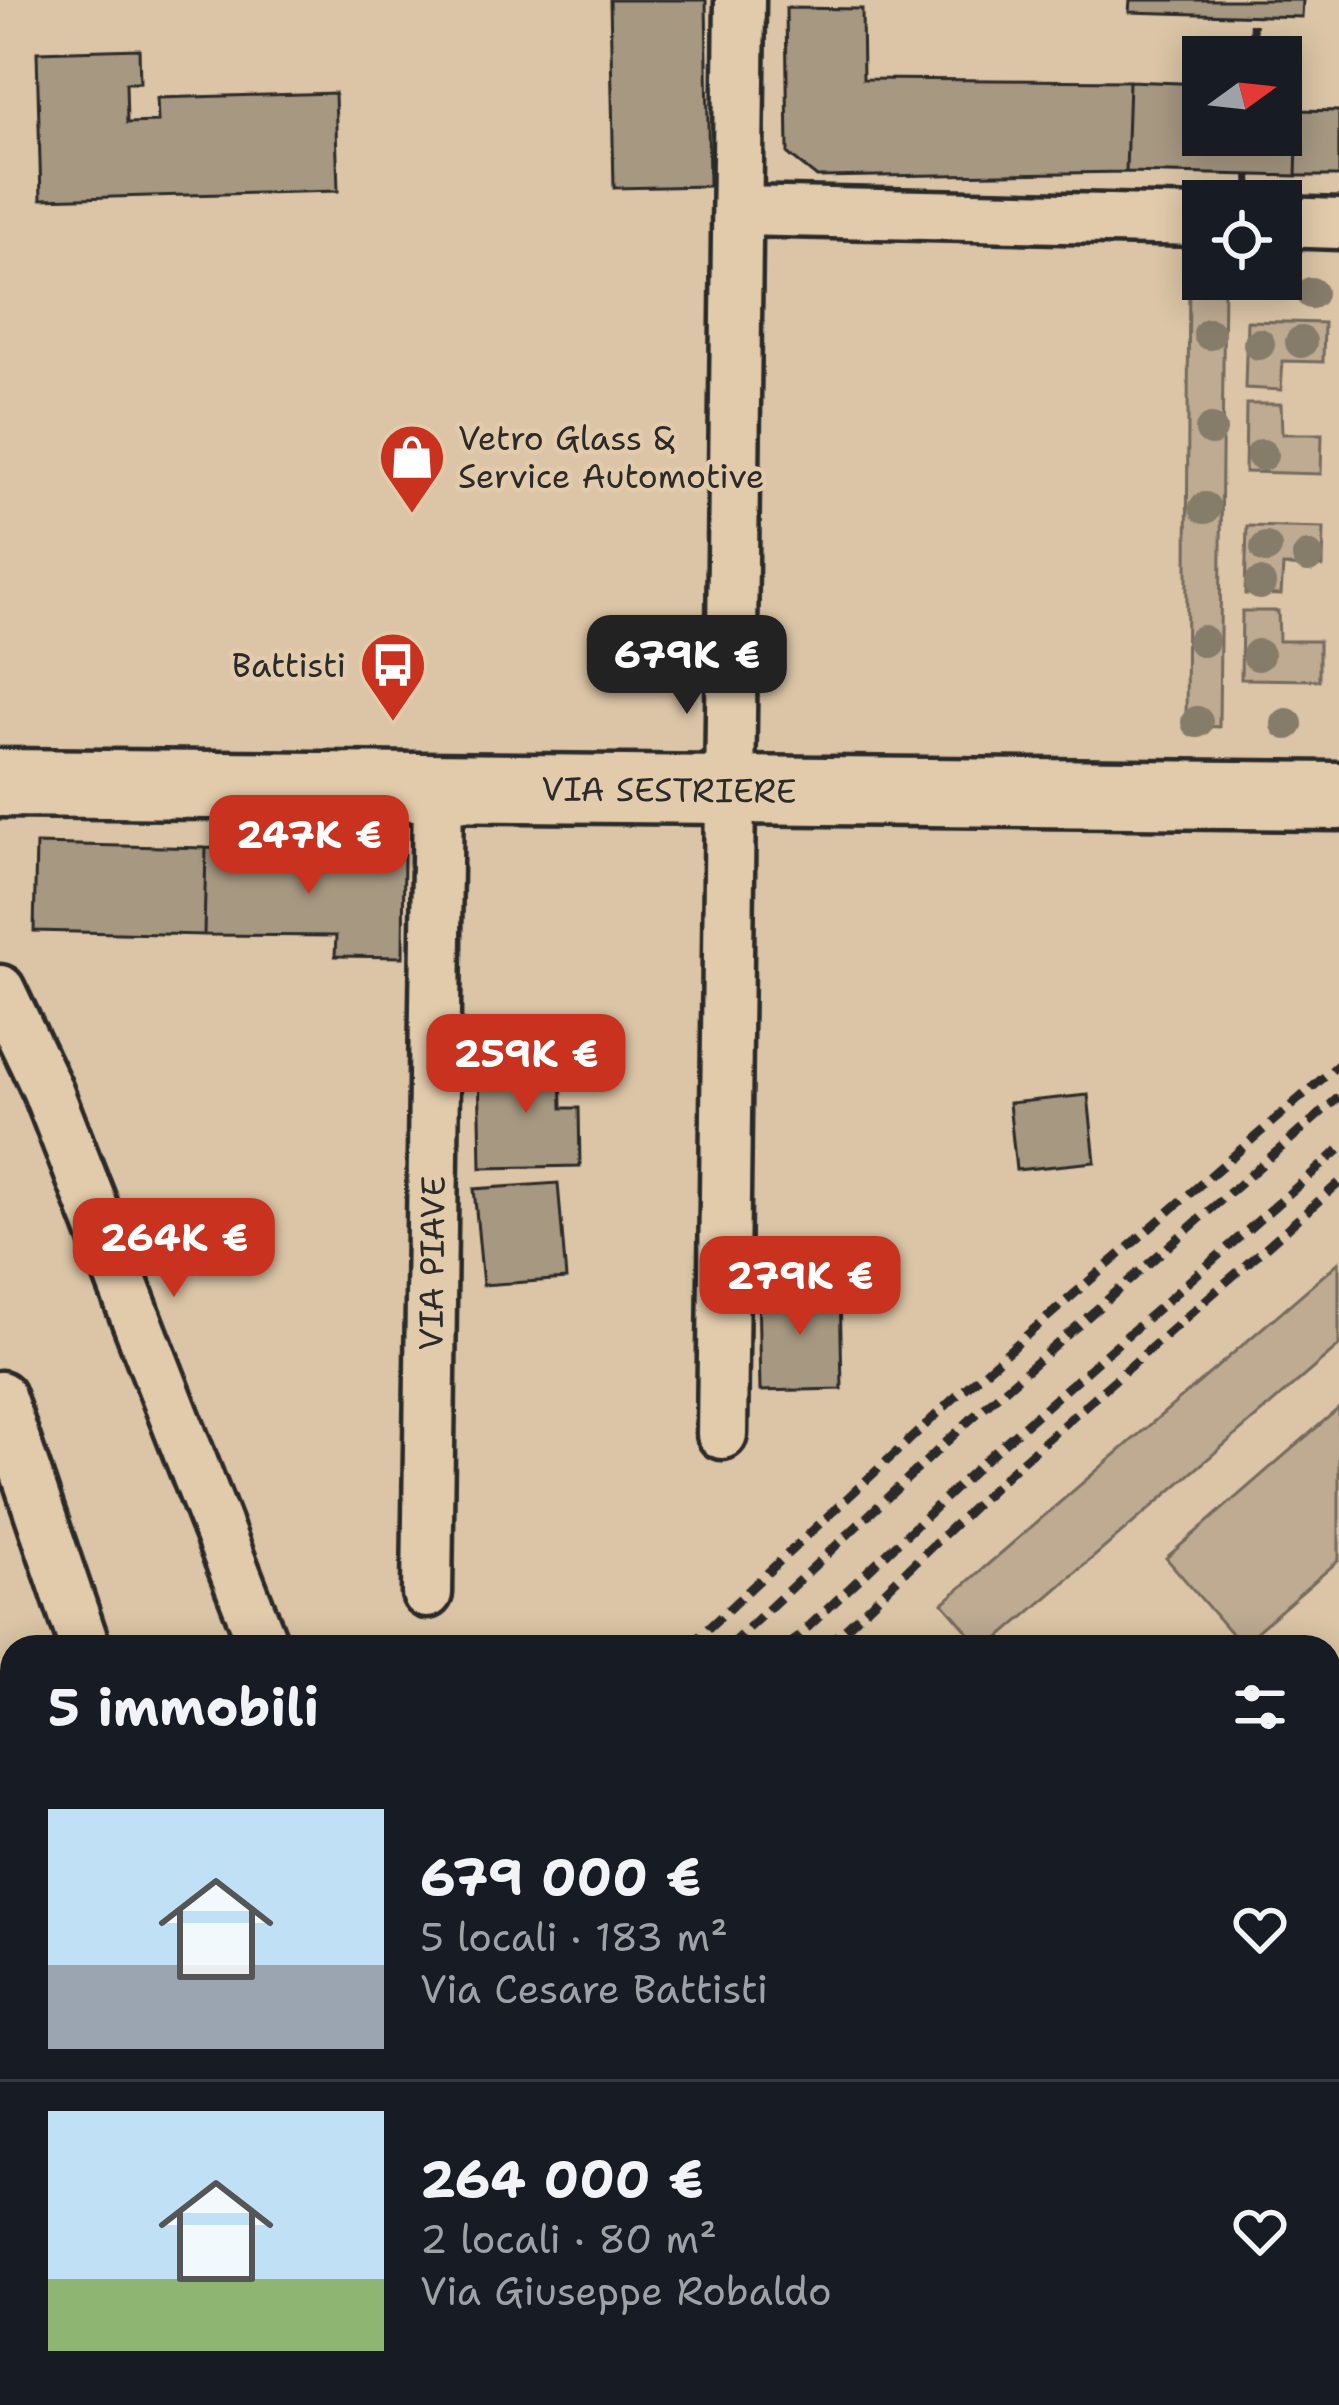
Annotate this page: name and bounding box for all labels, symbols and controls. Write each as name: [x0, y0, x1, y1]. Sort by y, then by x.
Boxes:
north arrow: [1182, 36, 1302, 156]
map controls: [1182, 36, 1302, 300]
button: locate: [1182, 180, 1302, 300]
place label: Vetro Glass & Service Automotive: [458, 416, 764, 499]
shop icon: Vetro Glass & Service Automotive: [377, 422, 447, 516]
pin: 679K €: [589, 615, 785, 717]
text: 679K €: [614, 628, 760, 680]
bus stop icon: Battisti: [358, 630, 428, 724]
place label: Battisti: [232, 643, 346, 688]
street label: VIA SESTRIERE: [541, 766, 797, 813]
pin: 247K €: [211, 795, 407, 897]
text: 247K €: [236, 808, 382, 860]
pin: 259K €: [428, 1014, 624, 1116]
text: 259K €: [453, 1027, 599, 1079]
street label: VIA PIAVE: [408, 1175, 455, 1351]
pin: 264K €: [76, 1198, 272, 1300]
text: 264K €: [100, 1211, 248, 1263]
pin: 279K €: [702, 1236, 898, 1338]
text: 279K €: [727, 1249, 874, 1301]
text: 5 immobili: [48, 1673, 319, 1741]
icon: filters: [1227, 1674, 1293, 1740]
text: 679 000 €: [420, 1843, 701, 1911]
icon: home: [144, 1857, 288, 2001]
icon: heart: [1227, 1896, 1293, 1962]
text: 5 locali · 183 m²: [420, 1911, 728, 1963]
text: Via Cesare Battisti: [420, 1963, 768, 2015]
text: 264 000 €: [420, 2145, 704, 2213]
icon: home: [144, 2159, 288, 2303]
icon: heart: [1227, 2198, 1293, 2264]
text: 2 locali · 80 m²: [420, 2213, 717, 2265]
text: Via Giuseppe Robaldo: [420, 2265, 832, 2317]

